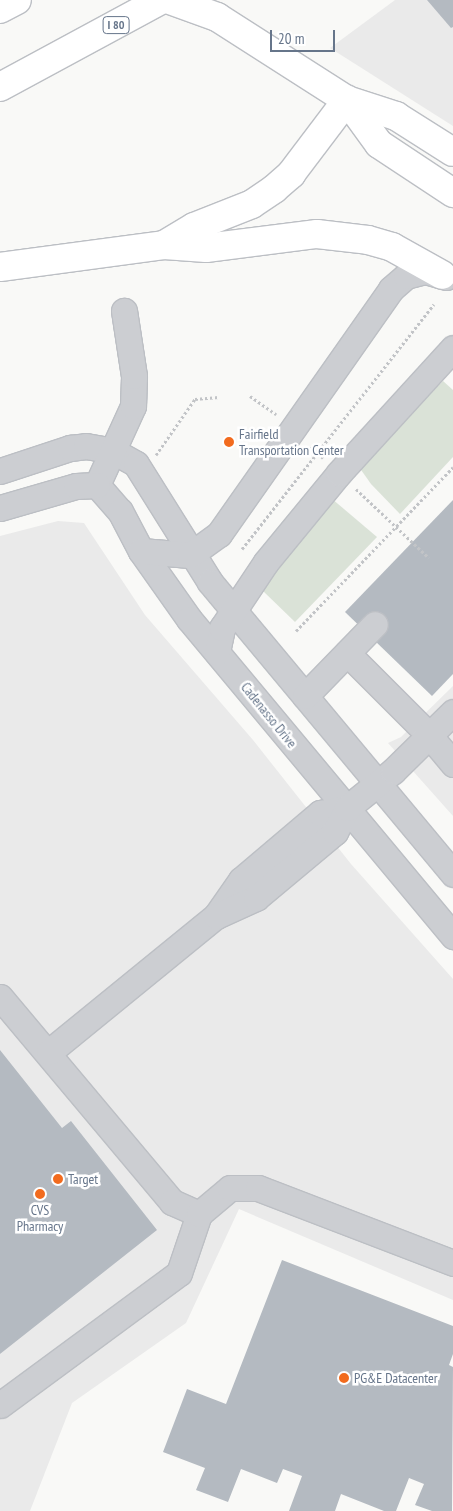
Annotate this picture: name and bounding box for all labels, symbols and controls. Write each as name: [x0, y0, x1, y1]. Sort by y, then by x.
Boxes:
road number: I 80: [102, 16, 130, 34]
scale bar: [273, 20, 338, 52]
text: 20 m: [278, 29, 304, 48]
place label: Fairfield Transportation Center: [239, 426, 343, 458]
marker: Fairfield Transportation Center: [223, 436, 235, 448]
street label: Cadenasso Drive: [238, 679, 300, 751]
place label: Target: [68, 1171, 98, 1187]
marker: Target: [52, 1173, 64, 1185]
marker: CVS Pharmacy: [34, 1188, 46, 1200]
place label: CVS Pharmacy: [17, 1202, 63, 1234]
place label: PG&E Datacenter: [354, 1370, 438, 1386]
marker: PG&E Datacenter: [338, 1372, 350, 1384]

